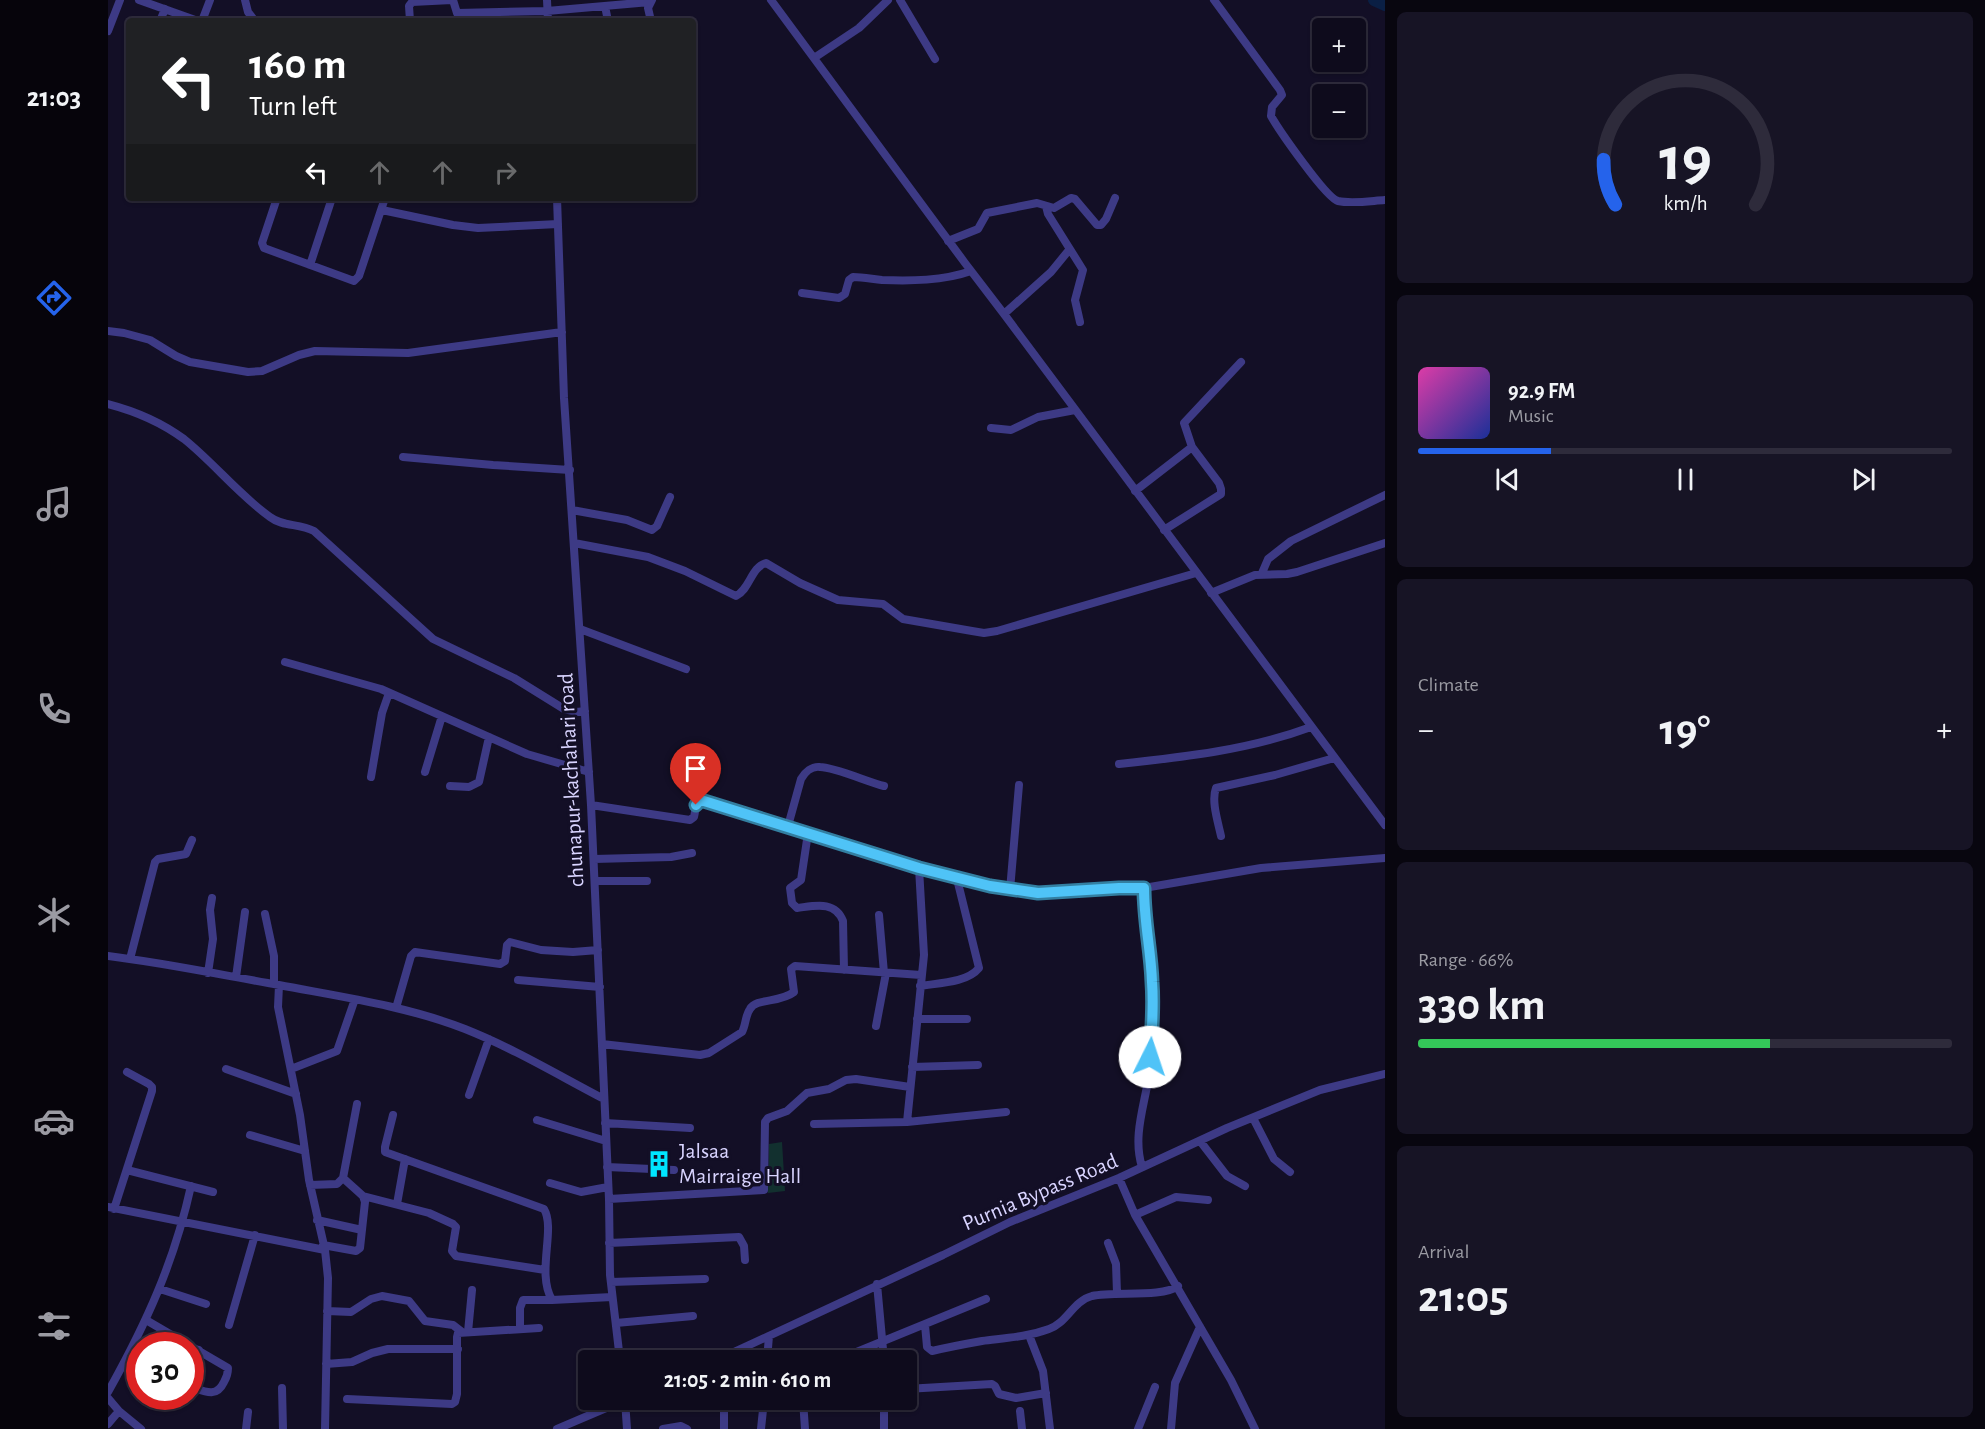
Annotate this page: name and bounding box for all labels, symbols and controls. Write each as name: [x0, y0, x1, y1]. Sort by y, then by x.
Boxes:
map controls: [1312, 18, 1366, 138]
button: +: [1312, 18, 1366, 72]
icon: left: [150, 42, 228, 120]
text: 160 m: [249, 44, 347, 86]
text: 21:03: [27, 84, 81, 111]
button: −: [1312, 84, 1366, 138]
text: Turn left: [249, 93, 337, 120]
text: 19: [1659, 129, 1711, 191]
icon: left: [300, 156, 333, 189]
icon: ahead: [363, 156, 396, 189]
icon: ahead: [426, 156, 459, 189]
icon: right: [489, 156, 522, 189]
text: km/h: [1663, 193, 1707, 214]
icon: directions: [33, 277, 75, 319]
text: 92.9 FM: [1508, 380, 1575, 402]
text: Music: [1508, 406, 1554, 426]
icon: previous: [1491, 463, 1524, 496]
icon: pause: [1669, 463, 1702, 496]
icon: next: [1847, 463, 1880, 496]
icon: music: [33, 483, 75, 525]
street label: chunapur-kachahari road: [554, 672, 588, 888]
text: Climate: [1418, 675, 1479, 695]
icon: phone: [33, 688, 75, 730]
text: 19°: [1659, 708, 1711, 753]
text: −: [1418, 714, 1434, 747]
text: +: [1936, 714, 1952, 747]
pin: [670, 743, 721, 805]
icon: arrive: [679, 752, 712, 785]
icon: climate: [33, 894, 75, 936]
text: Range · 66%: [1418, 950, 1513, 970]
text: 330 km: [1418, 983, 1546, 1028]
position arrow: [1118, 1025, 1182, 1089]
icon: car: [33, 1100, 75, 1142]
place label: Jalsaa Mairraige Hall: [679, 1140, 801, 1187]
building icon: Jalsaa Mairraige Hall: [644, 1149, 674, 1179]
street label: Purnia Bypass Road: [959, 1149, 1121, 1235]
text: Arrival: [1418, 1242, 1469, 1262]
text: 21:05: [1418, 1275, 1509, 1320]
icon: filters: [33, 1305, 75, 1347]
speed limit sign: 30: [126, 1332, 204, 1410]
text: 21:05 · 2 min · 610 m: [664, 1369, 831, 1391]

